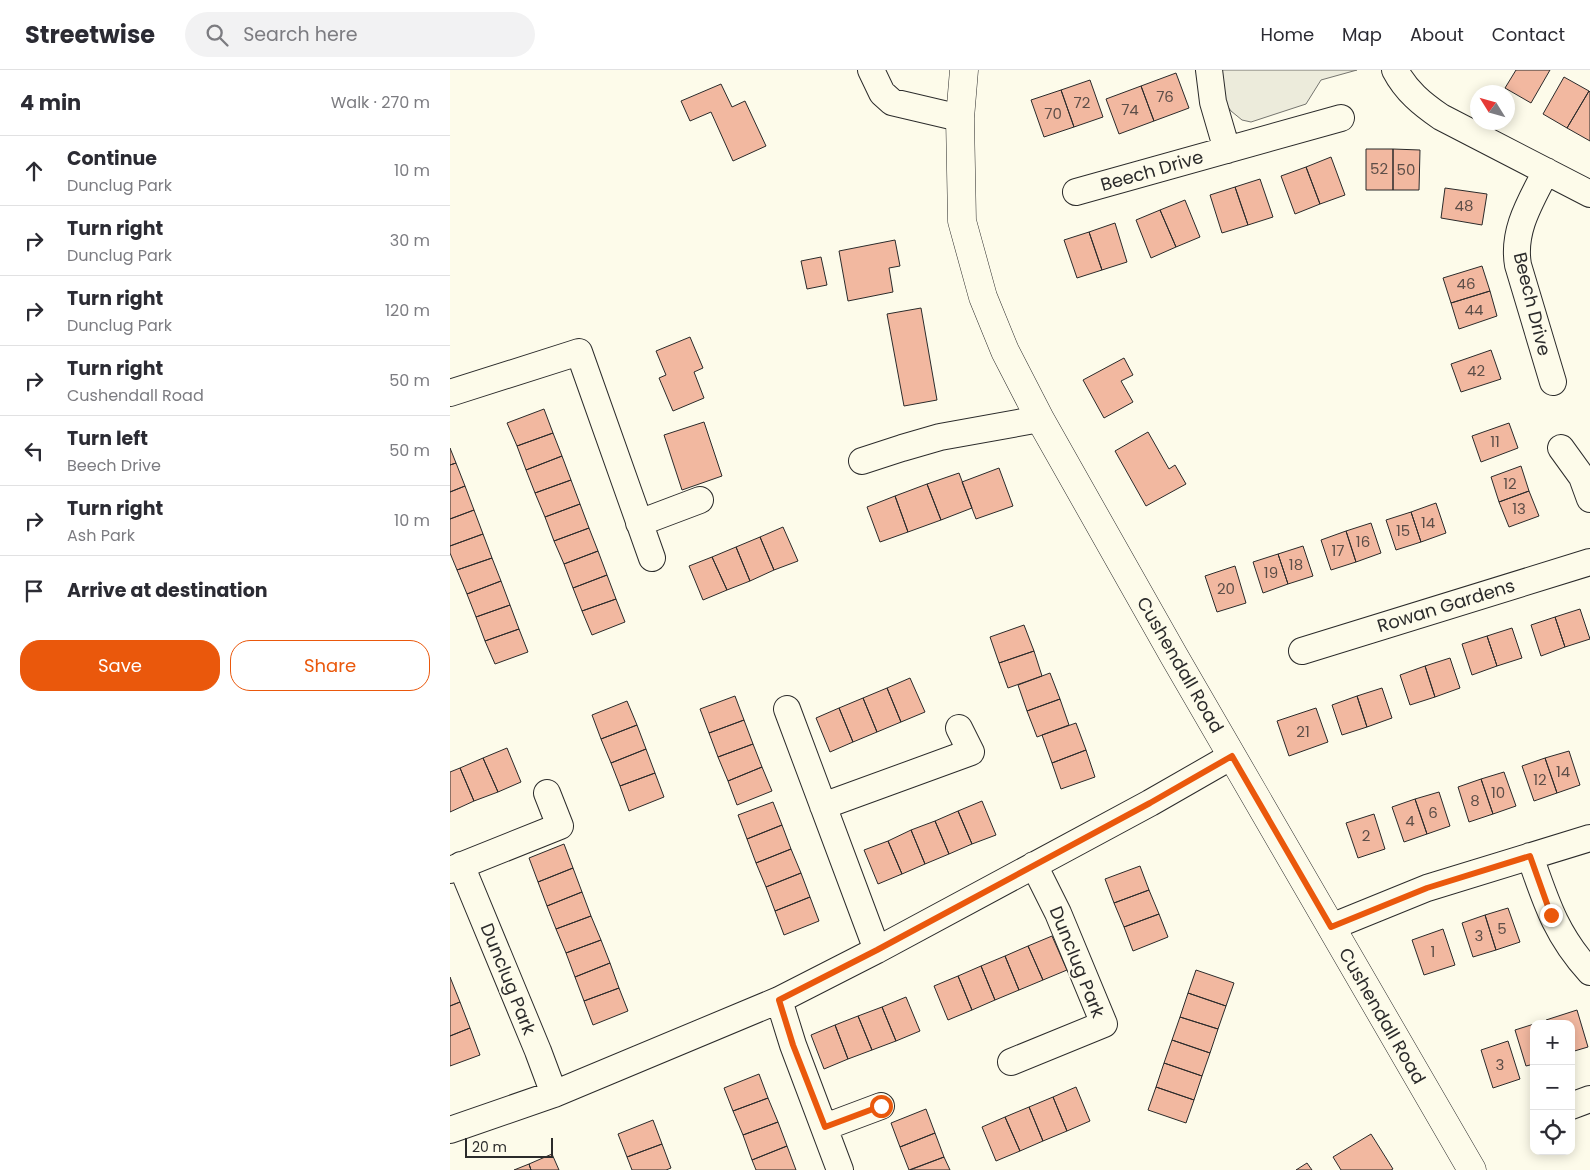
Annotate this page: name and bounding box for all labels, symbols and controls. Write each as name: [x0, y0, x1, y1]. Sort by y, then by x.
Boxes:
search box: [185, 12, 535, 57]
text: Streetwise: [25, 18, 155, 51]
icon: search: [203, 21, 231, 49]
text: Search here: [243, 21, 358, 48]
text: Home: [1260, 22, 1314, 47]
text: Map: [1342, 22, 1382, 47]
text: About: [1410, 22, 1464, 47]
text: Contact: [1492, 22, 1565, 47]
north arrow: [1470, 85, 1515, 130]
house number: 76: [1156, 86, 1174, 107]
text: 4 min: [20, 88, 81, 117]
text: Walk · 270 m: [331, 91, 430, 114]
house number: 72: [1074, 92, 1090, 113]
house number: 74: [1121, 99, 1139, 120]
house number: 70: [1044, 103, 1062, 124]
street label: Beech Drive: [1098, 144, 1206, 197]
text: Continue: [67, 145, 157, 172]
icon: ahead: [20, 157, 48, 185]
house number: 52: [1370, 158, 1388, 179]
text: 10 m: [394, 159, 430, 182]
house number: 50: [1397, 159, 1415, 180]
text: Dunclug Park: [67, 174, 172, 197]
house number: 48: [1455, 195, 1473, 216]
text: Turn right: [67, 215, 163, 242]
icon: right: [20, 227, 48, 255]
text: 30 m: [390, 229, 430, 252]
text: Dunclug Park: [67, 244, 172, 267]
street label: Beech Drive: [1508, 250, 1557, 358]
house number: 46: [1457, 273, 1475, 294]
text: Turn right: [67, 285, 163, 312]
icon: right: [20, 297, 48, 325]
text: 120 m: [385, 299, 430, 322]
house number: 44: [1465, 299, 1483, 320]
text: Dunclug Park: [67, 314, 172, 337]
text: Turn right: [67, 355, 163, 382]
house number: 42: [1467, 360, 1485, 381]
icon: right: [20, 367, 48, 395]
text: 50 m: [389, 369, 430, 392]
text: Cushendall Road: [67, 384, 204, 407]
text: Turn left: [67, 425, 148, 452]
house number: 11: [1490, 431, 1500, 452]
icon: left: [20, 437, 48, 465]
text: 50 m: [389, 439, 430, 462]
text: Beech Drive: [67, 454, 161, 477]
house number: 12: [1503, 473, 1517, 494]
text: Turn right: [67, 495, 163, 522]
house number: 13: [1512, 498, 1526, 519]
icon: right: [20, 507, 48, 535]
text: 10 m: [394, 509, 430, 532]
house number: 14: [1421, 512, 1435, 533]
house number: 15: [1396, 520, 1410, 541]
text: Ash Park: [67, 524, 135, 547]
house number: 16: [1356, 531, 1370, 552]
house number: 17: [1332, 540, 1345, 561]
house number: 18: [1289, 554, 1303, 575]
house number: 19: [1264, 562, 1278, 583]
street label: Rowan Gardens: [1374, 573, 1518, 638]
icon: arrive: [20, 577, 48, 605]
text: Arrive at destination: [67, 577, 268, 604]
house number: 20: [1217, 578, 1235, 599]
street label: Cushendall Road: [1131, 592, 1230, 738]
button: Save: [20, 640, 220, 691]
button: Share: [230, 640, 430, 691]
house number: 21: [1296, 721, 1310, 742]
house number: 14: [1556, 761, 1570, 782]
house number: 12: [1533, 769, 1547, 790]
house number: 10: [1491, 782, 1505, 803]
house number: 8: [1470, 790, 1480, 811]
house number: 6: [1428, 802, 1438, 823]
house number: 4: [1405, 810, 1415, 831]
house number: 2: [1362, 825, 1370, 846]
street label: Dunclug Park: [1044, 902, 1111, 1022]
route end: [1540, 904, 1563, 927]
house number: 5: [1497, 918, 1507, 939]
street label: Dunclug Park: [475, 919, 542, 1039]
house number: 3: [1475, 925, 1483, 946]
house number: 1: [1431, 941, 1435, 962]
street label: Cushendall Road: [1333, 943, 1432, 1089]
map controls: [1530, 1020, 1575, 1155]
button: +: [1530, 1020, 1575, 1065]
house number: 3: [1496, 1054, 1504, 1075]
button: −: [1530, 1065, 1575, 1110]
route start: [870, 1095, 893, 1118]
button: locate: [1530, 1110, 1575, 1155]
scale bar: [465, 1135, 552, 1158]
text: 20 m: [472, 1137, 507, 1157]

